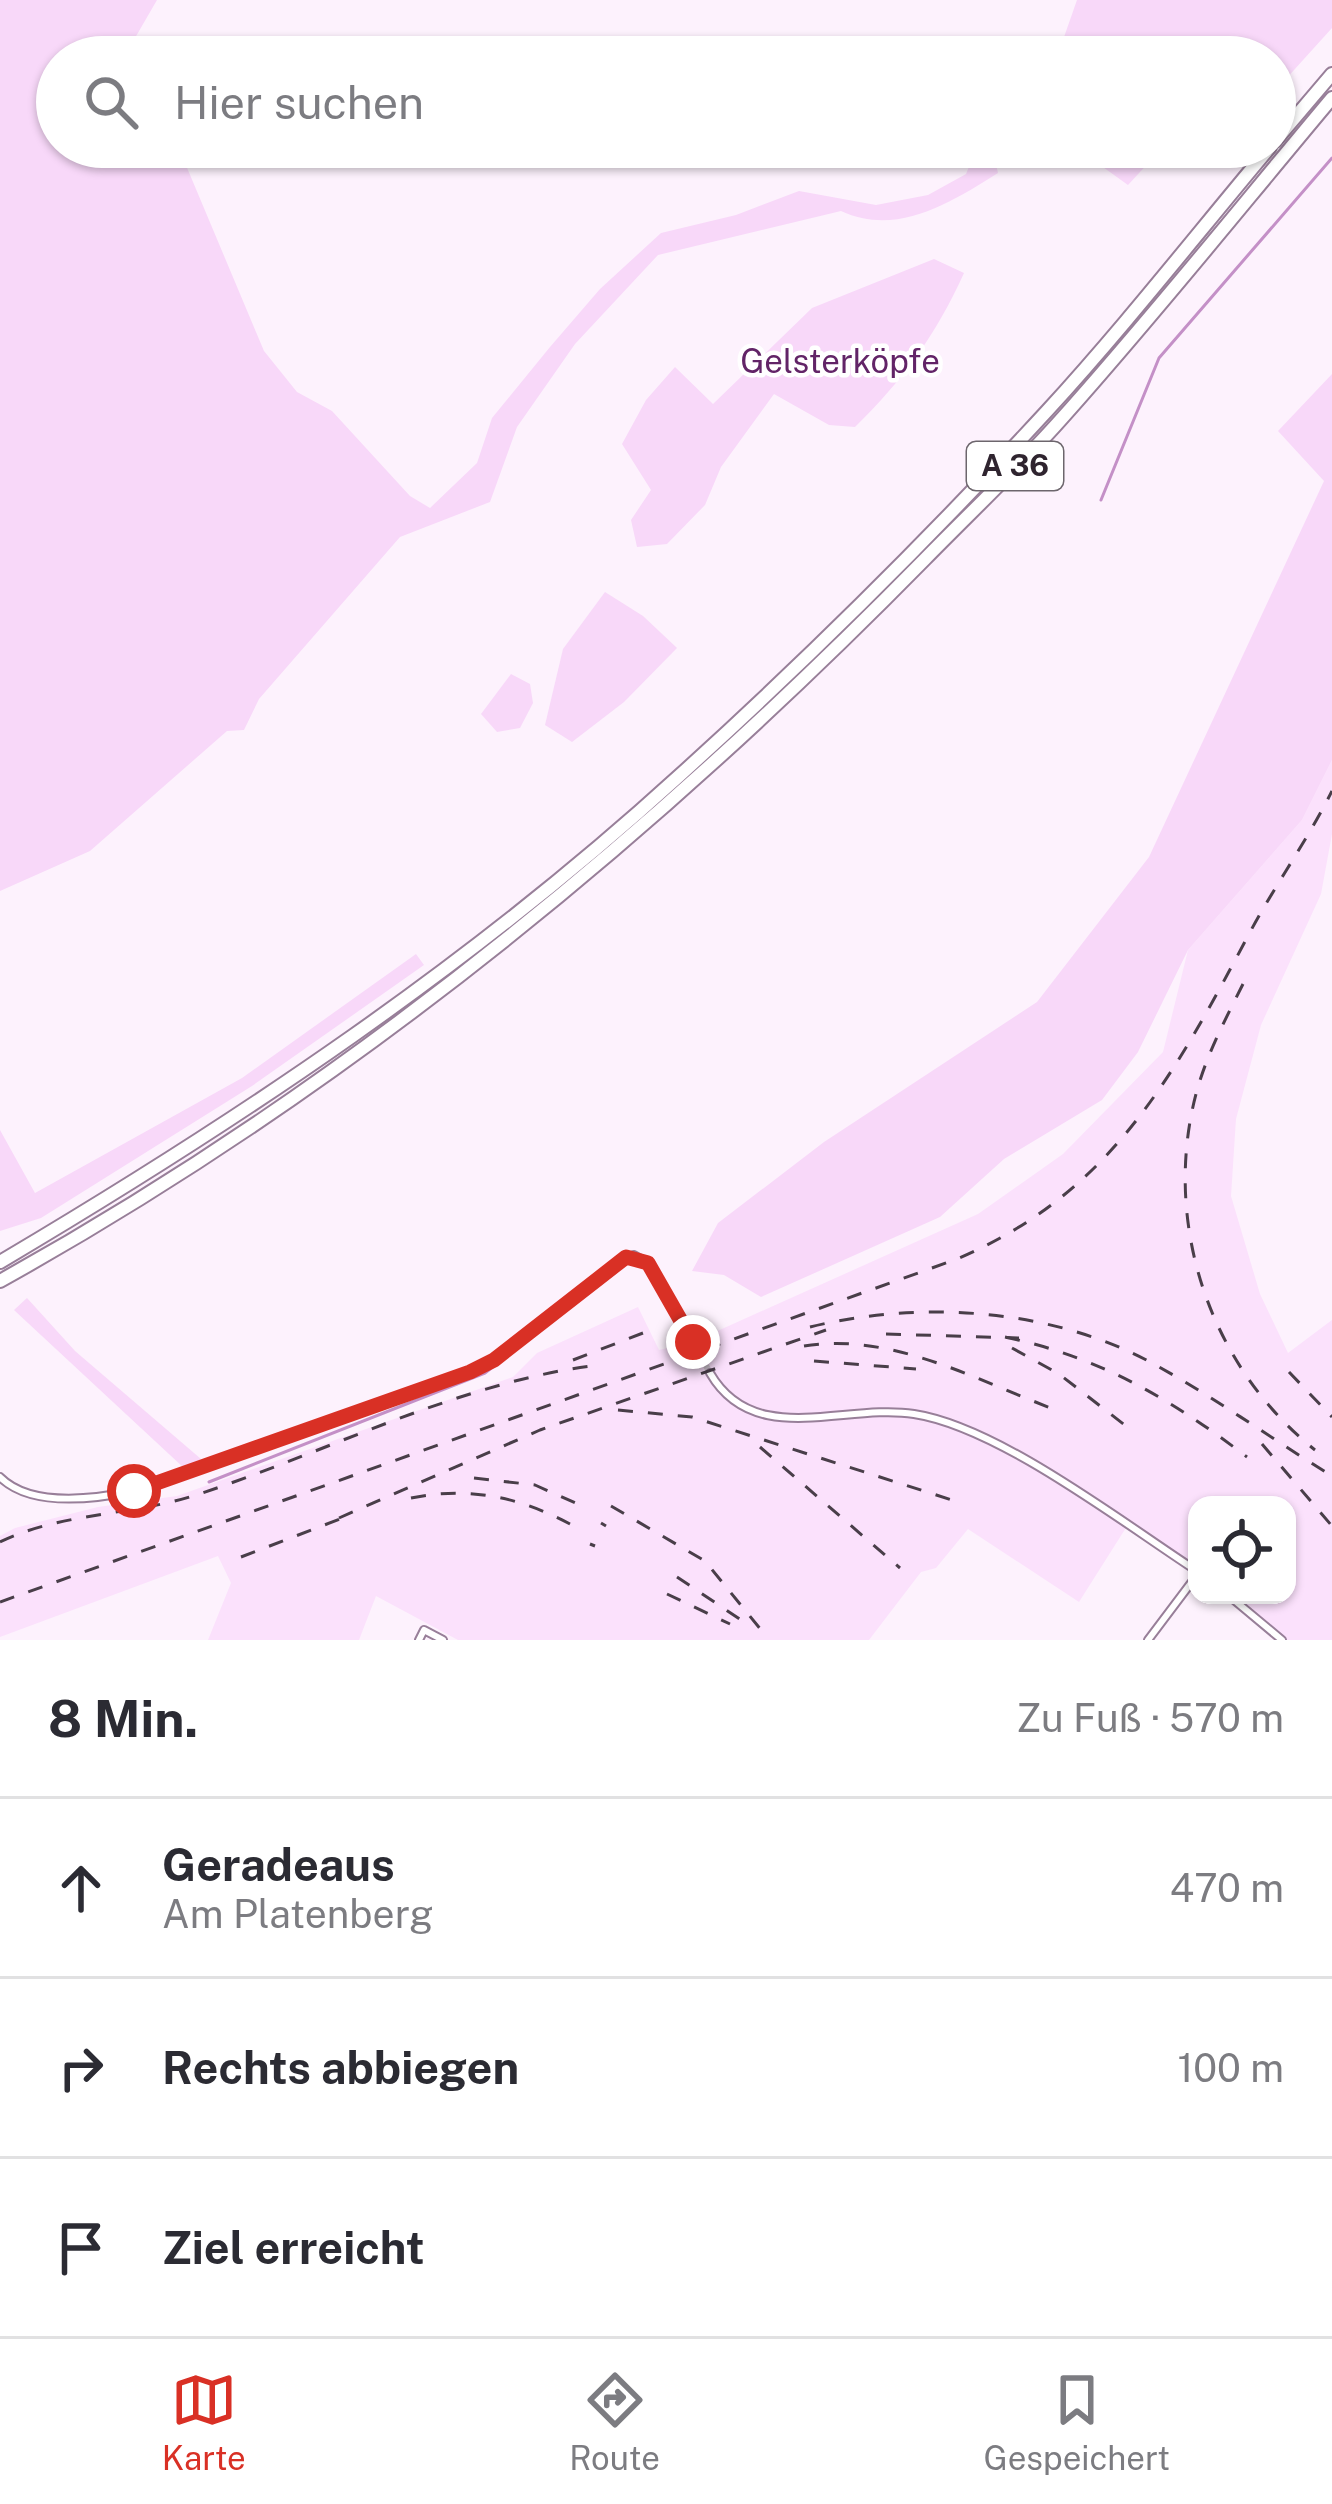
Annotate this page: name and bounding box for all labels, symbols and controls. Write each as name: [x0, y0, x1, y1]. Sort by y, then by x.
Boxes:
search box: [36, 36, 1296, 168]
icon: search: [78, 69, 144, 135]
text: Hier suchen: [174, 76, 424, 129]
park label: Gelsterköpfe: [740, 342, 940, 380]
road number: A 36: [967, 442, 1063, 490]
route end: [666, 1315, 720, 1369]
route start: [107, 1464, 161, 1518]
map controls: [1188, 1496, 1296, 1604]
button: locate: [1188, 1496, 1296, 1604]
text: 8 Min.: [48, 1689, 198, 1748]
text: Zu Fuß · 570 m: [1016, 1695, 1284, 1741]
text: Geradeaus: [162, 1838, 395, 1891]
icon: ahead: [48, 1855, 114, 1921]
text: 470 m: [1170, 1865, 1284, 1911]
text: Am Platenberg: [162, 1891, 434, 1937]
icon: right: [48, 2035, 114, 2101]
text: Rechts abbiegen: [162, 2041, 519, 2094]
text: 100 m: [1177, 2045, 1284, 2091]
icon: arrive: [48, 2215, 114, 2281]
text: Ziel erreicht: [162, 2221, 424, 2274]
tab: Karte: [162, 2367, 246, 2477]
tab: Route: [569, 2367, 660, 2477]
tab: Gespeichert: [984, 2367, 1170, 2477]

